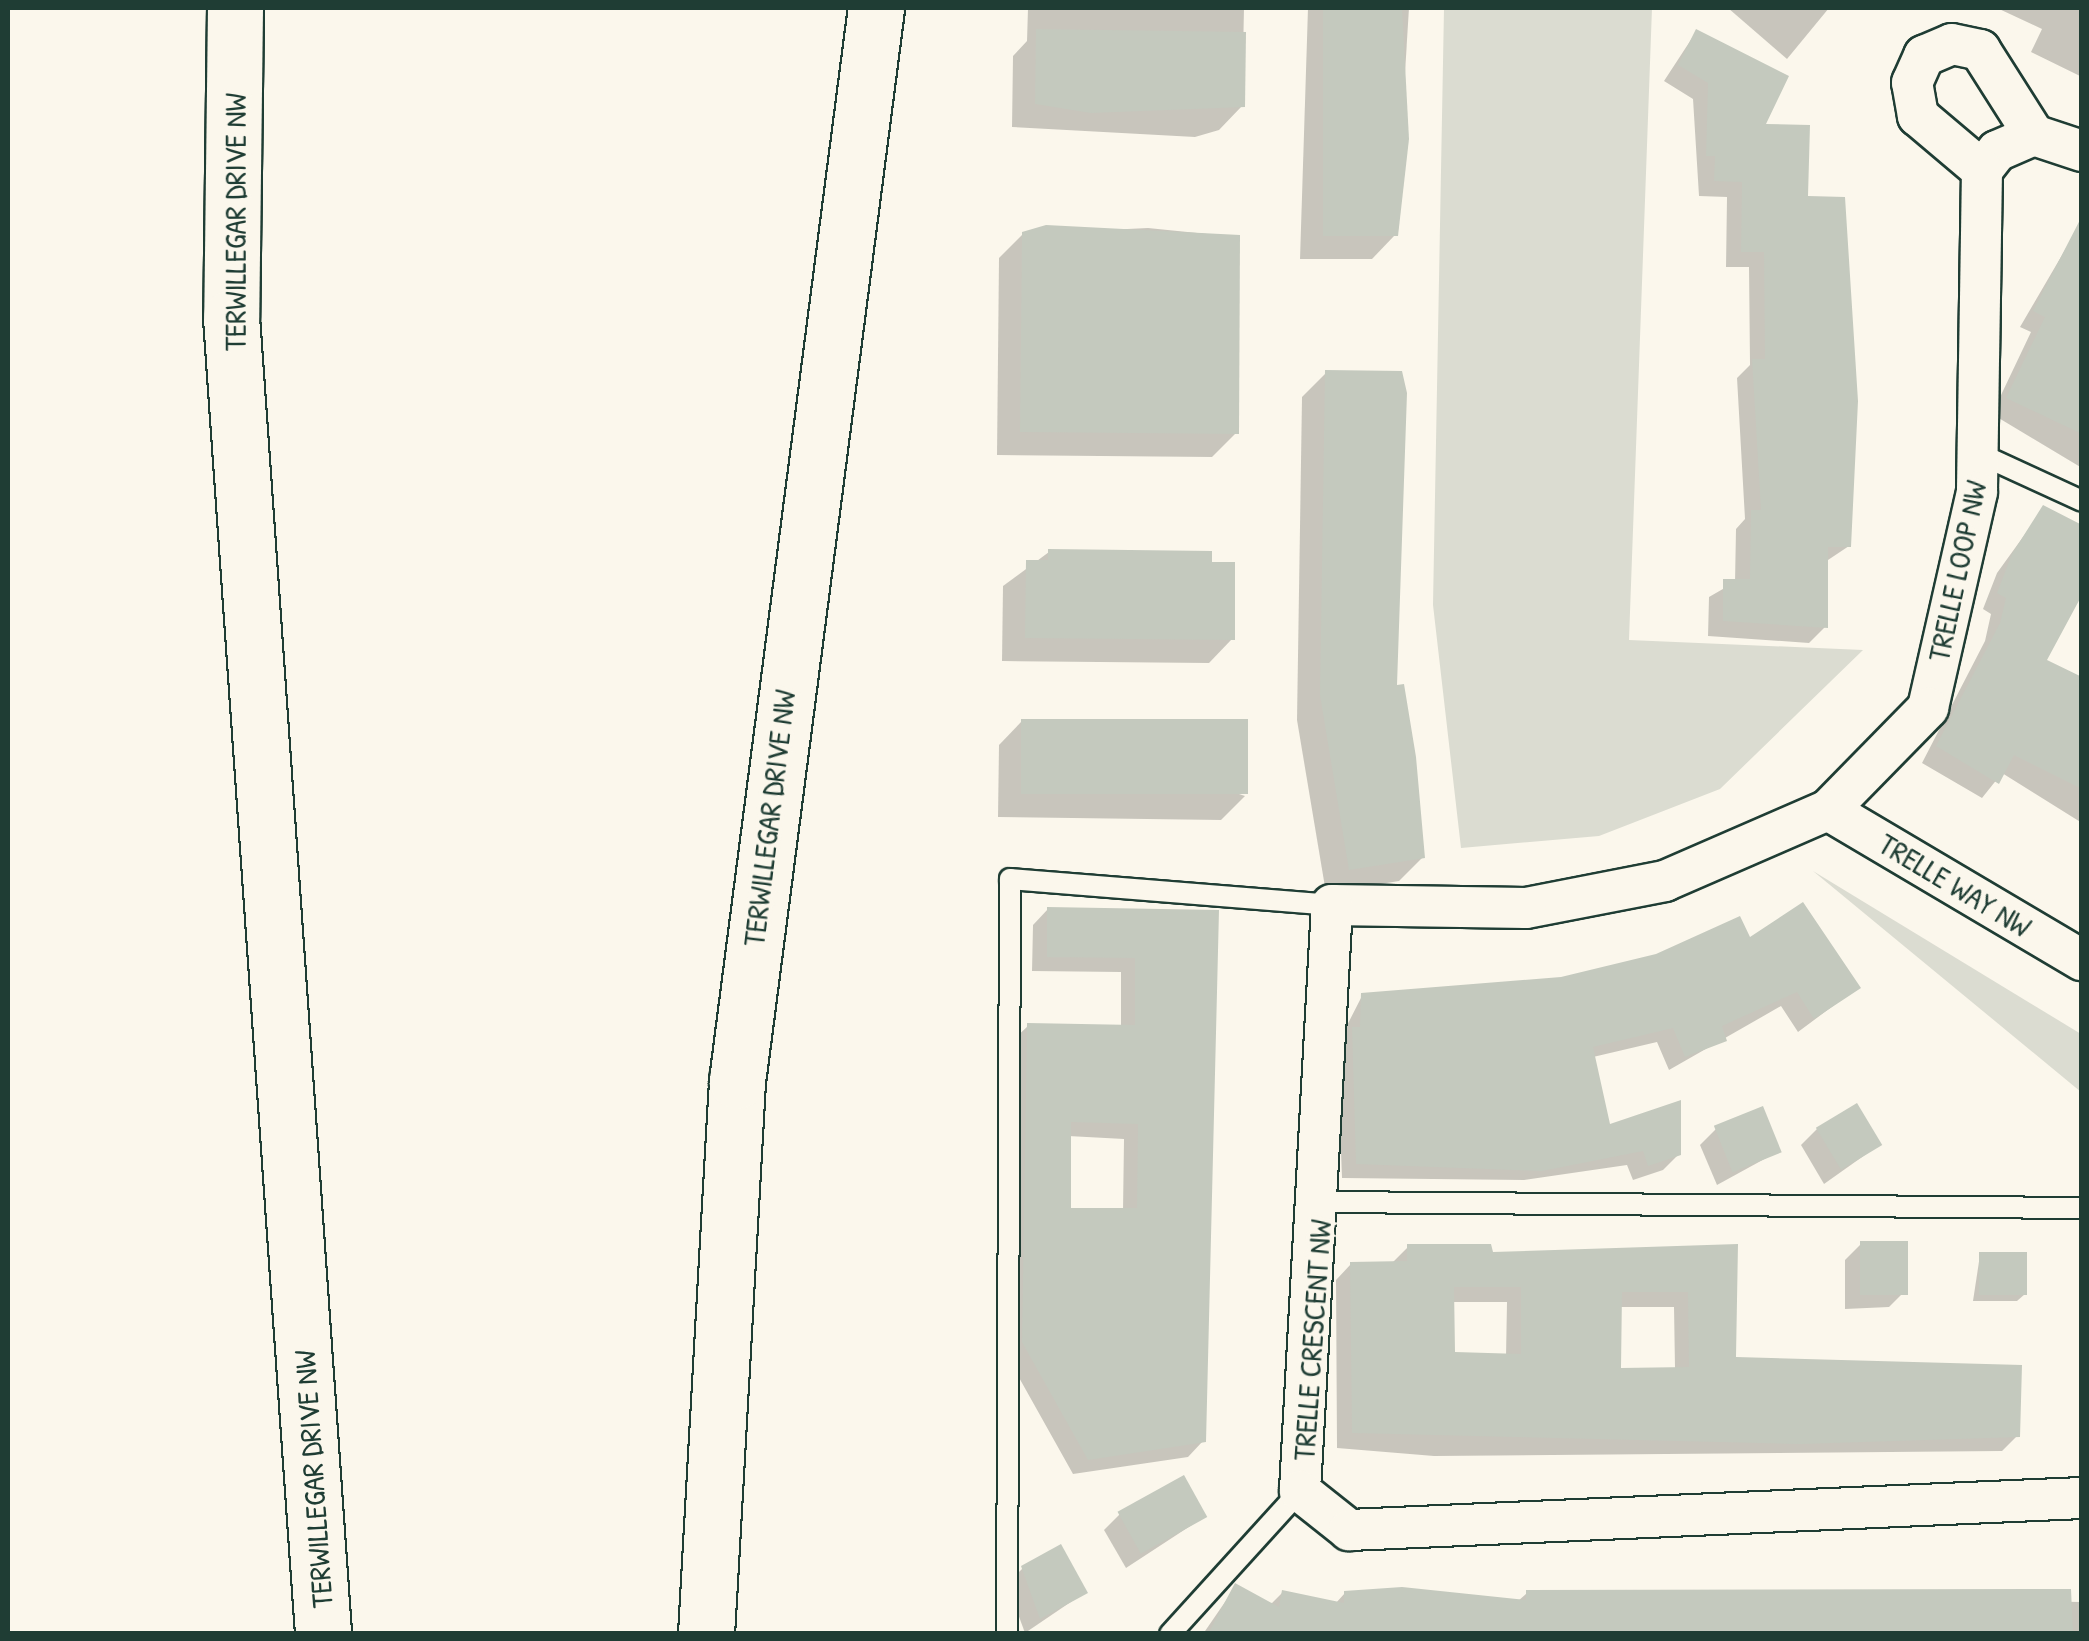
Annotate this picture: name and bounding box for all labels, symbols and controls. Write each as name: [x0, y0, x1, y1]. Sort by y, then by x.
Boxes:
street label: TERWILLEGAR DRIVE NW: [217, 93, 253, 351]
street label: TRELLE LOOP NW: [1920, 477, 1994, 665]
street label: TERWILLEGAR DRIVE NW: [735, 688, 803, 948]
street label: TRELLE WAY NW: [1872, 826, 2038, 944]
street label: TRELLE CRESCENT NW: [1286, 1218, 1338, 1462]
street label: TERWILLEGAR DRIVE NW: [286, 1349, 340, 1609]

